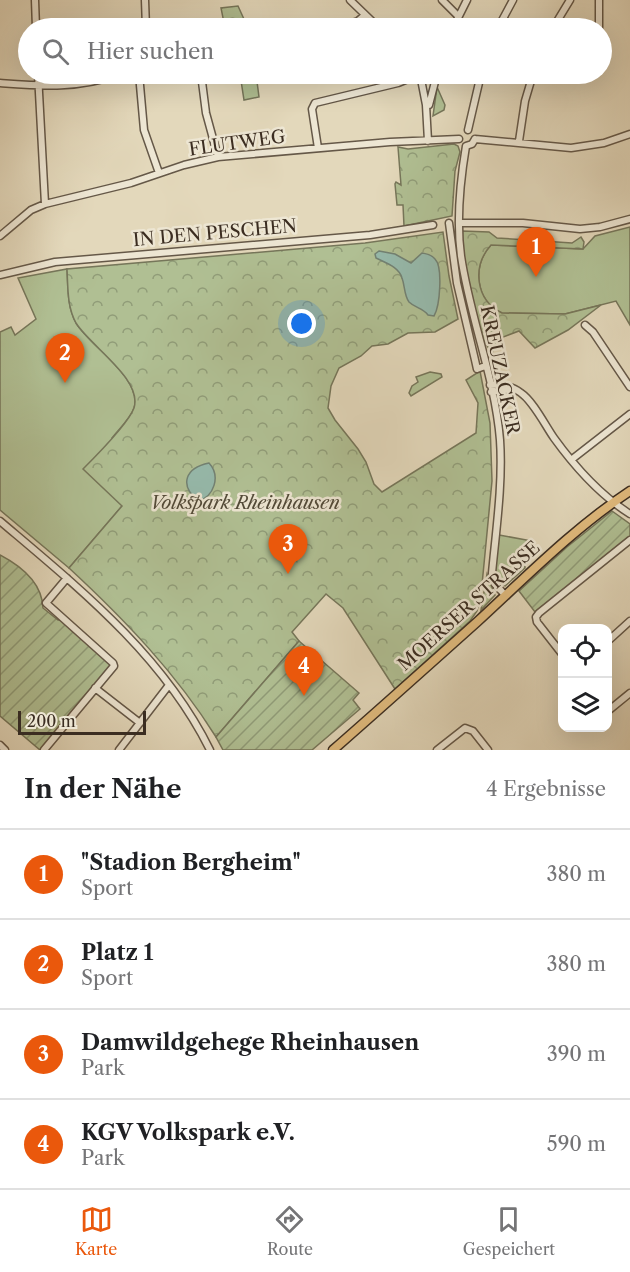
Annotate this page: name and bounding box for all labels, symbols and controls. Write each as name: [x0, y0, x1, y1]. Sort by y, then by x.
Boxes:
search box: [18, 18, 612, 84]
icon: search: [39, 35, 72, 68]
text: Hier suchen: [87, 38, 214, 65]
street label: FLUTWEG: [187, 125, 287, 161]
street label: IN DEN PESCHEN: [132, 215, 298, 251]
pin: 1: [516, 228, 556, 277]
street label: KREUZACKER: [476, 303, 525, 438]
your location: [287, 309, 316, 338]
pin: 2: [46, 334, 84, 383]
park label: Volkspark Rheinhausen: [150, 492, 340, 514]
pin: 3: [268, 524, 308, 574]
street label: MOERSER STRASSE: [393, 536, 545, 676]
map controls: [558, 624, 612, 732]
button: locate: [558, 624, 612, 678]
pin: 4: [284, 646, 324, 696]
button: layers: [558, 678, 612, 732]
scale bar: [18, 708, 146, 736]
text: 200 m: [27, 711, 76, 731]
text: In der Nähe: [24, 773, 181, 805]
text: 4 Ergebnisse: [486, 777, 606, 801]
text: "Stadion Bergheim": [81, 849, 301, 876]
text: 1: [39, 862, 48, 886]
text: 380 m: [547, 862, 606, 886]
text: Sport: [81, 876, 133, 900]
text: Platz 1: [81, 939, 153, 966]
text: 2: [38, 952, 49, 976]
text: 380 m: [547, 952, 606, 976]
text: Sport: [81, 966, 133, 990]
text: Damwildgehege Rheinhausen: [81, 1029, 419, 1056]
text: 3: [38, 1042, 49, 1066]
text: 390 m: [547, 1042, 606, 1066]
text: Park: [81, 1056, 124, 1080]
text: KGV Volkspark e.V.: [81, 1119, 295, 1146]
text: 4: [38, 1132, 49, 1156]
text: 590 m: [547, 1132, 606, 1156]
text: Park: [81, 1146, 124, 1170]
tab: Karte: [75, 1203, 117, 1259]
tab: Route: [267, 1203, 313, 1259]
tab: Gespeichert: [463, 1203, 555, 1259]

